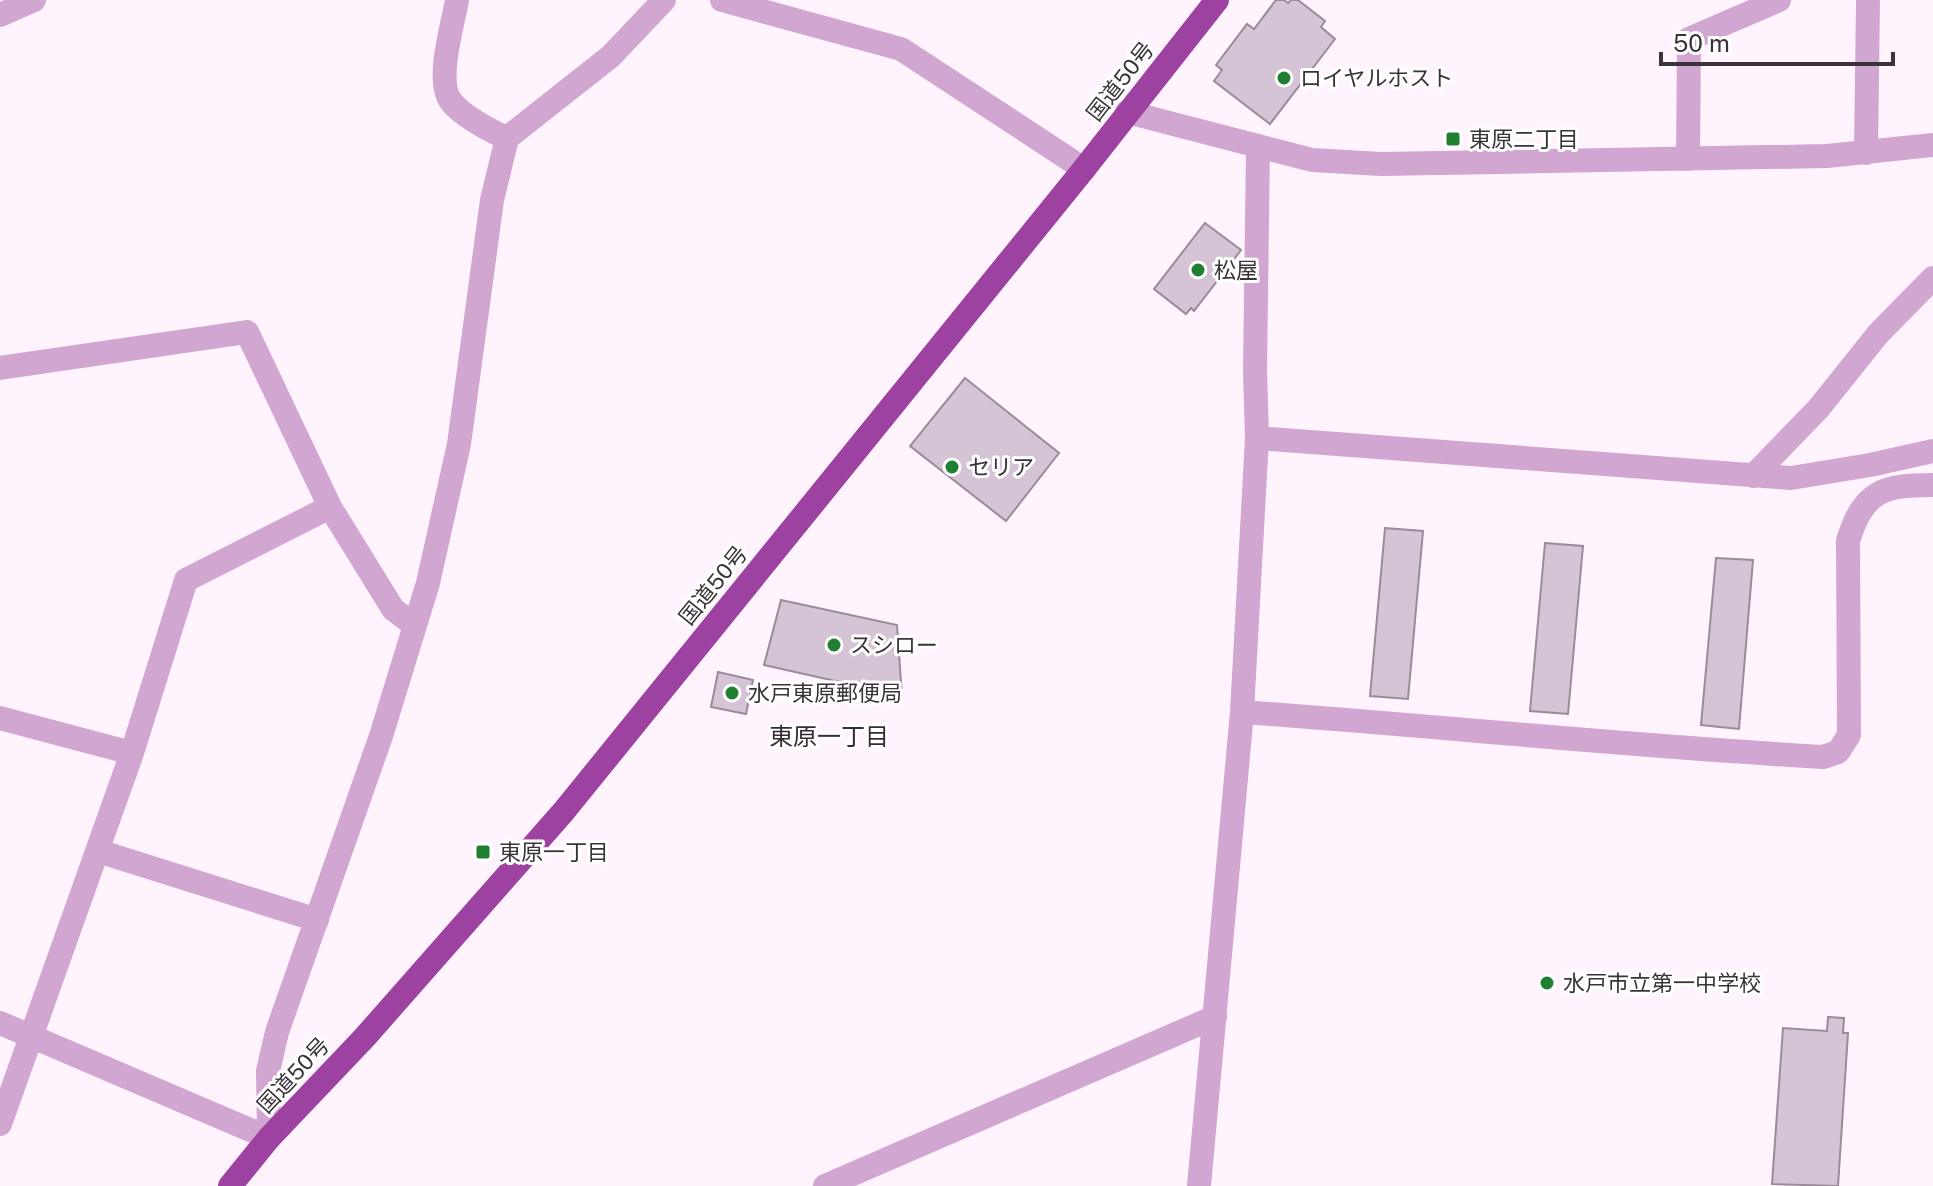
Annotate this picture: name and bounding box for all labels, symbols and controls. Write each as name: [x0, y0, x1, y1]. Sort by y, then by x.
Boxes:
scale bar: [1661, 16, 1893, 66]
text: 50 m: [1673, 29, 1730, 57]
street label: 国道50号: [1081, 36, 1159, 126]
place label: ロイヤルホスト: [1300, 65, 1453, 91]
marker: ロイヤルホスト: [1275, 69, 1293, 87]
place label: 東原二丁目: [1469, 126, 1579, 152]
marker: 東原二丁目: [1444, 130, 1462, 148]
place label: 松屋: [1214, 257, 1258, 283]
marker: 松屋: [1189, 261, 1207, 279]
place label: セリア: [968, 454, 1034, 480]
marker: セリア: [943, 458, 961, 476]
street label: 国道50号: [673, 540, 753, 630]
place label: スシロー: [850, 632, 938, 658]
marker: スシロー: [825, 636, 843, 654]
place label: 水戸東原郵便局: [748, 680, 902, 706]
marker: 水戸東原郵便局: [723, 684, 741, 702]
district label: 東原一丁目: [769, 722, 889, 750]
place label: 東原一丁目: [499, 839, 609, 865]
marker: 東原一丁目: [474, 843, 492, 861]
place label: 水戸市立第一中学校: [1563, 970, 1761, 996]
marker: 水戸市立第一中学校: [1538, 974, 1556, 992]
street label: 国道50号: [252, 1032, 334, 1118]

